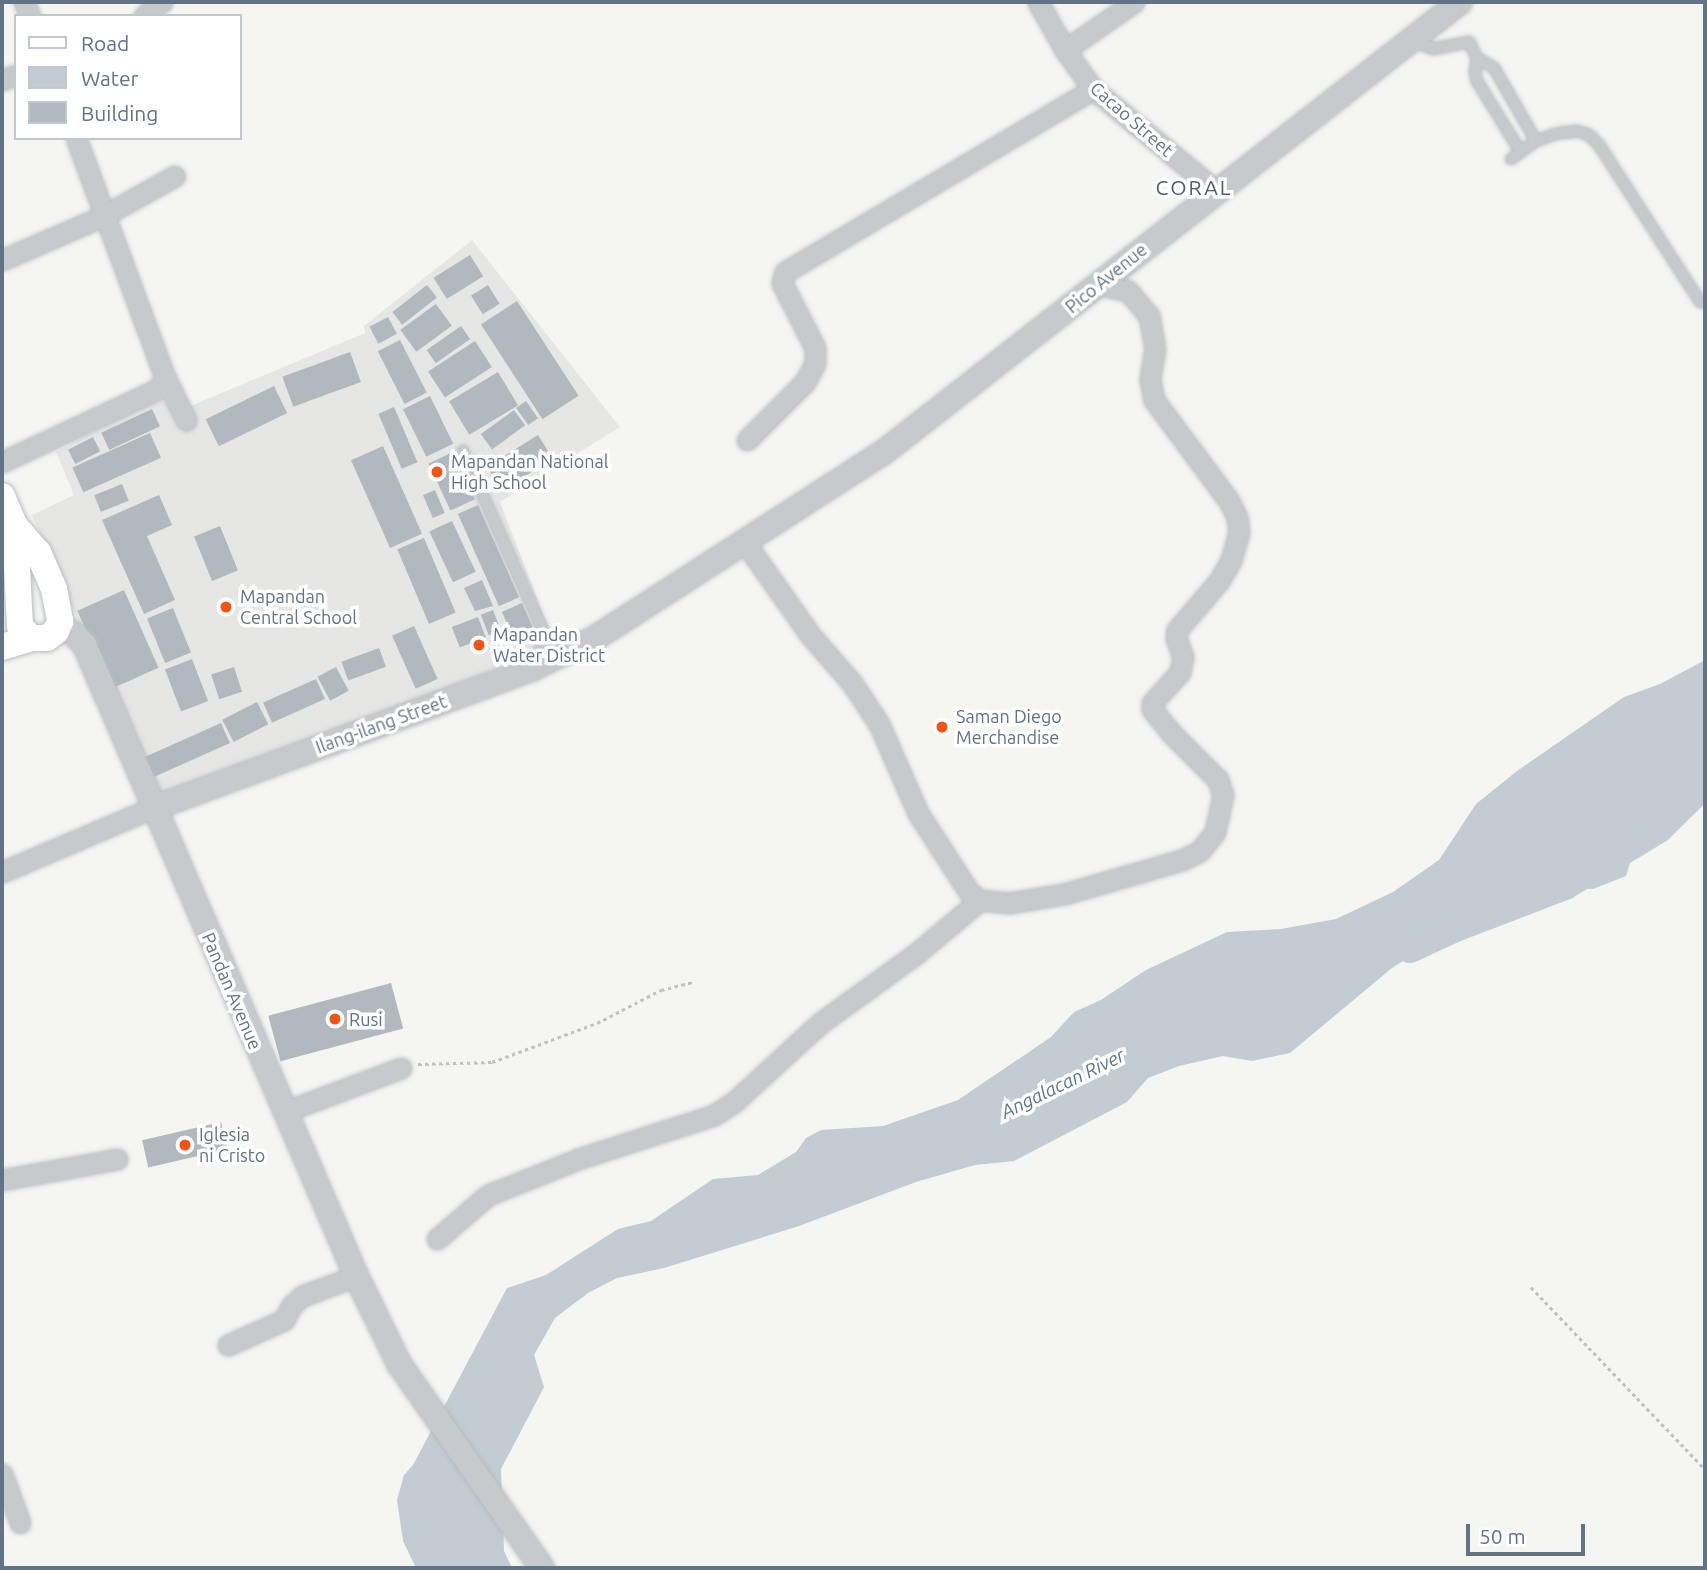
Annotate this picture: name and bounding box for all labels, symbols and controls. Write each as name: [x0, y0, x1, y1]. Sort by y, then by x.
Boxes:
legend: [14, 14, 242, 140]
text: Road: [81, 31, 129, 55]
text: Water: [81, 66, 139, 90]
street label: Cacao Street: [1086, 77, 1178, 161]
text: Building: [81, 101, 158, 125]
district label: CORAL: [1156, 174, 1232, 200]
street label: Pico Avenue: [1061, 239, 1151, 317]
place label: Mapandan National High School: [451, 451, 608, 494]
marker: Mapandan National High School: [429, 464, 445, 480]
place label: Mapandan Central School: [240, 586, 357, 628]
marker: Mapandan Central School: [218, 599, 234, 615]
place label: Mapandan Water District: [493, 624, 605, 666]
marker: Mapandan Water District: [471, 637, 487, 653]
street label: Ilang-ilang Street: [313, 690, 449, 758]
place label: Saman Diego Merchandise: [956, 706, 1062, 748]
marker: Saman Diego Merchandise: [934, 719, 950, 735]
street label: Pandan Avenue: [198, 929, 266, 1053]
place label: Rusi: [349, 1008, 383, 1030]
marker: Rusi: [327, 1011, 343, 1027]
water label: Angalacan River: [997, 1044, 1129, 1124]
place label: Iglesia ni Cristo: [199, 1124, 265, 1166]
marker: Iglesia ni Cristo: [177, 1137, 193, 1153]
scale bar: [1469, 1510, 1588, 1554]
text: 50 m: [1479, 1524, 1526, 1548]

